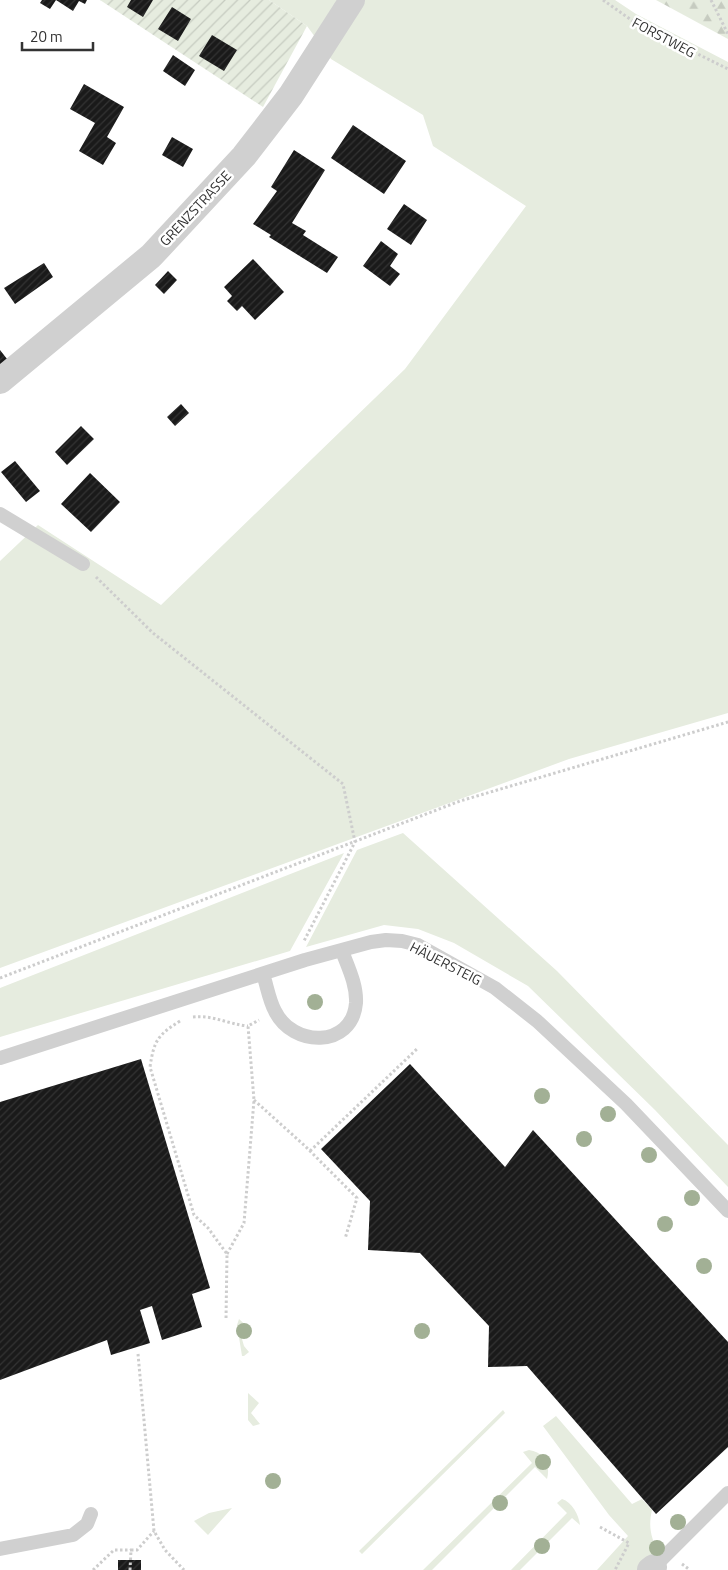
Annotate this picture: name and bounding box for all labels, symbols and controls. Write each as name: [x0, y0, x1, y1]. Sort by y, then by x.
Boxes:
street label: FORSTWEG: [629, 12, 699, 62]
scale bar: [22, 20, 94, 52]
text: 20 m: [30, 25, 63, 48]
street label: GRENZSTRASSE: [154, 165, 236, 250]
street label: HÄUERSTEIG: [407, 936, 485, 990]

